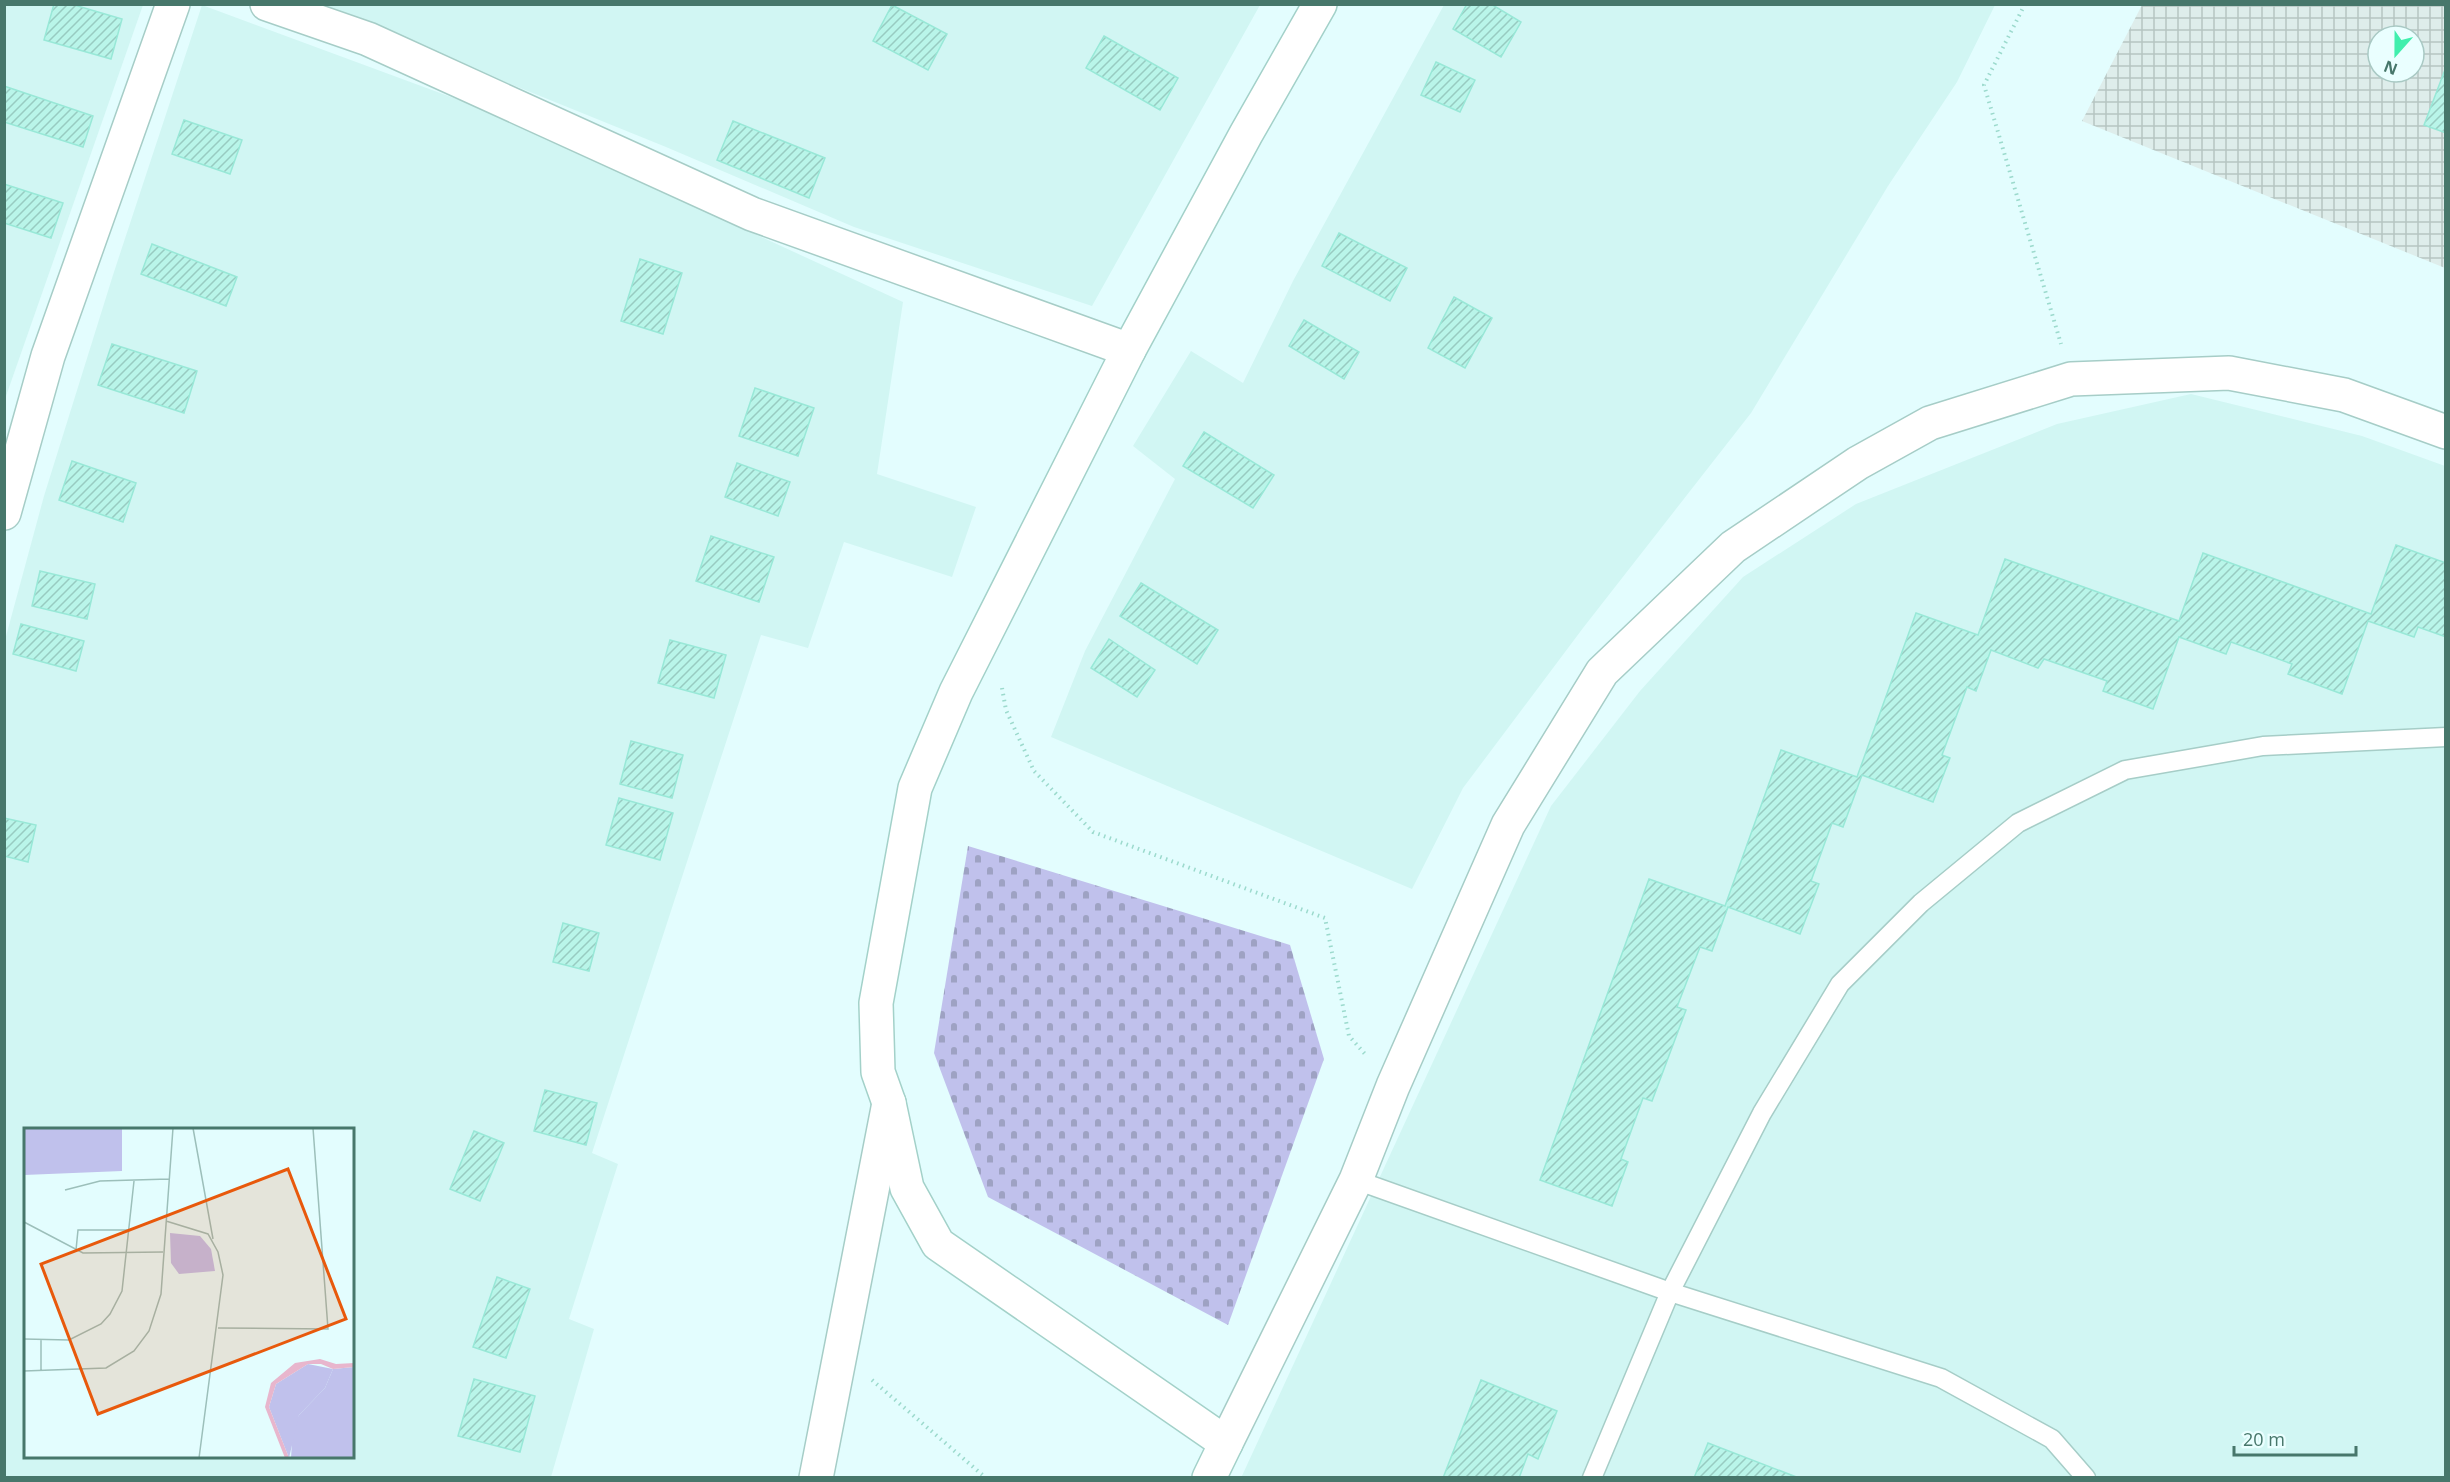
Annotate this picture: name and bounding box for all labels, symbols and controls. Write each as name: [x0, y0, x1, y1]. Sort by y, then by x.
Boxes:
north arrow: [2366, 24, 2426, 84]
text: N: [2381, 55, 2401, 81]
inset map: [24, 1128, 354, 1458]
scale bar: [2234, 1419, 2356, 1457]
text: 20 m: [2243, 1427, 2285, 1451]

